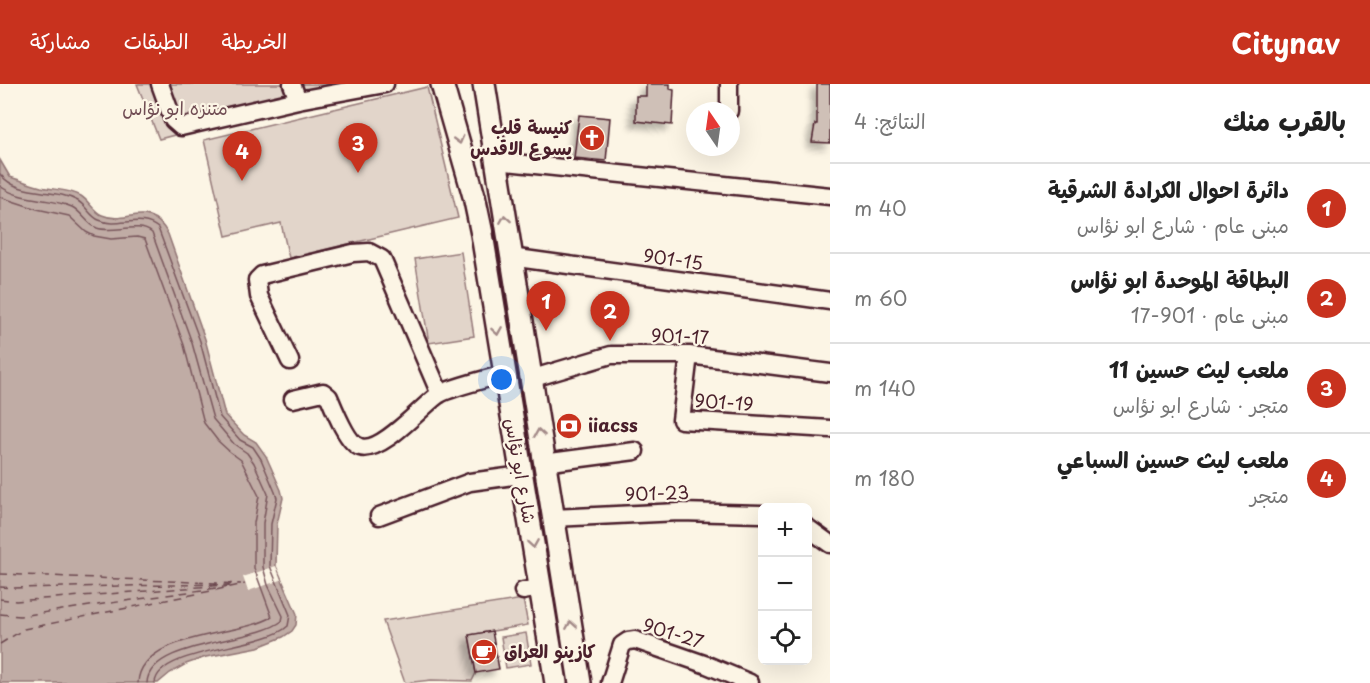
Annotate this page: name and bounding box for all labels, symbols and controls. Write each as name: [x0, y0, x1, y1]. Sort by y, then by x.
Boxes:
text: Citynav: [1231, 21, 1340, 64]
text: مشاركة: [30, 24, 91, 56]
text: الطبقات: [124, 24, 189, 56]
text: الخريطة: [222, 24, 287, 56]
park label: متنزه ابو نؤاس: [122, 94, 228, 121]
text: بالقرب منك: [1224, 101, 1346, 140]
north arrow: [686, 102, 740, 156]
text: النتائج: 4: [854, 106, 926, 136]
place label: كنيسة قلب يسوع الاقدس: [470, 113, 572, 161]
church icon: كنيسة قلب يسوع الاقدس: [577, 123, 607, 153]
pin: 3: [338, 124, 378, 173]
pin: 4: [222, 132, 262, 181]
one-way arrow: [451, 135, 464, 145]
text: دائرة احوال الكرادة الشرقية: [1048, 172, 1289, 205]
text: 40 m: [854, 193, 907, 223]
text: 1: [1322, 193, 1331, 223]
text: مبنى عام · شارع ابو نؤاس: [1077, 210, 1289, 240]
one-way arrow: [499, 215, 511, 224]
street label: 901-15: [642, 241, 705, 276]
text: البطاقة الموحدة ابو نؤاس: [1070, 262, 1289, 295]
pin: 1: [526, 282, 566, 331]
text: 60 m: [854, 283, 907, 313]
text: 2: [1319, 283, 1334, 313]
pin: 2: [590, 292, 630, 341]
text: مبنى عام · 901-17: [1131, 300, 1289, 330]
street label: 901-17: [651, 321, 710, 350]
one-way arrow: [491, 326, 503, 336]
text: ملعب ليث حسين 11: [1109, 352, 1289, 385]
your location: [487, 365, 516, 394]
text: 140 m: [854, 373, 916, 403]
text: 3: [1320, 373, 1333, 403]
street label: 901-19: [694, 386, 755, 417]
text: متجر · شارع ابو نؤاس: [1113, 390, 1289, 420]
bank icon: iiacss: [554, 411, 584, 441]
place label: iiacss: [588, 411, 638, 438]
street label: شارع ابو نؤاس: [499, 416, 544, 526]
one-way arrow: [533, 428, 545, 437]
text: ملعب ليث حسين السباعي: [1057, 442, 1289, 475]
text: 180 m: [854, 463, 915, 493]
text: 4: [1320, 463, 1333, 493]
street label: 901-23: [624, 478, 690, 507]
text: متجر: [1250, 480, 1289, 510]
map controls: [758, 503, 812, 665]
button: +: [758, 503, 812, 557]
one-way arrow: [526, 539, 539, 549]
button: −: [758, 557, 812, 611]
street label: 901-27: [640, 611, 707, 655]
button: locate: [758, 611, 812, 665]
one-way arrow: [565, 621, 577, 630]
cafe icon: كازينو العراق: [469, 637, 499, 667]
place label: كازينو العراق: [504, 637, 596, 664]

